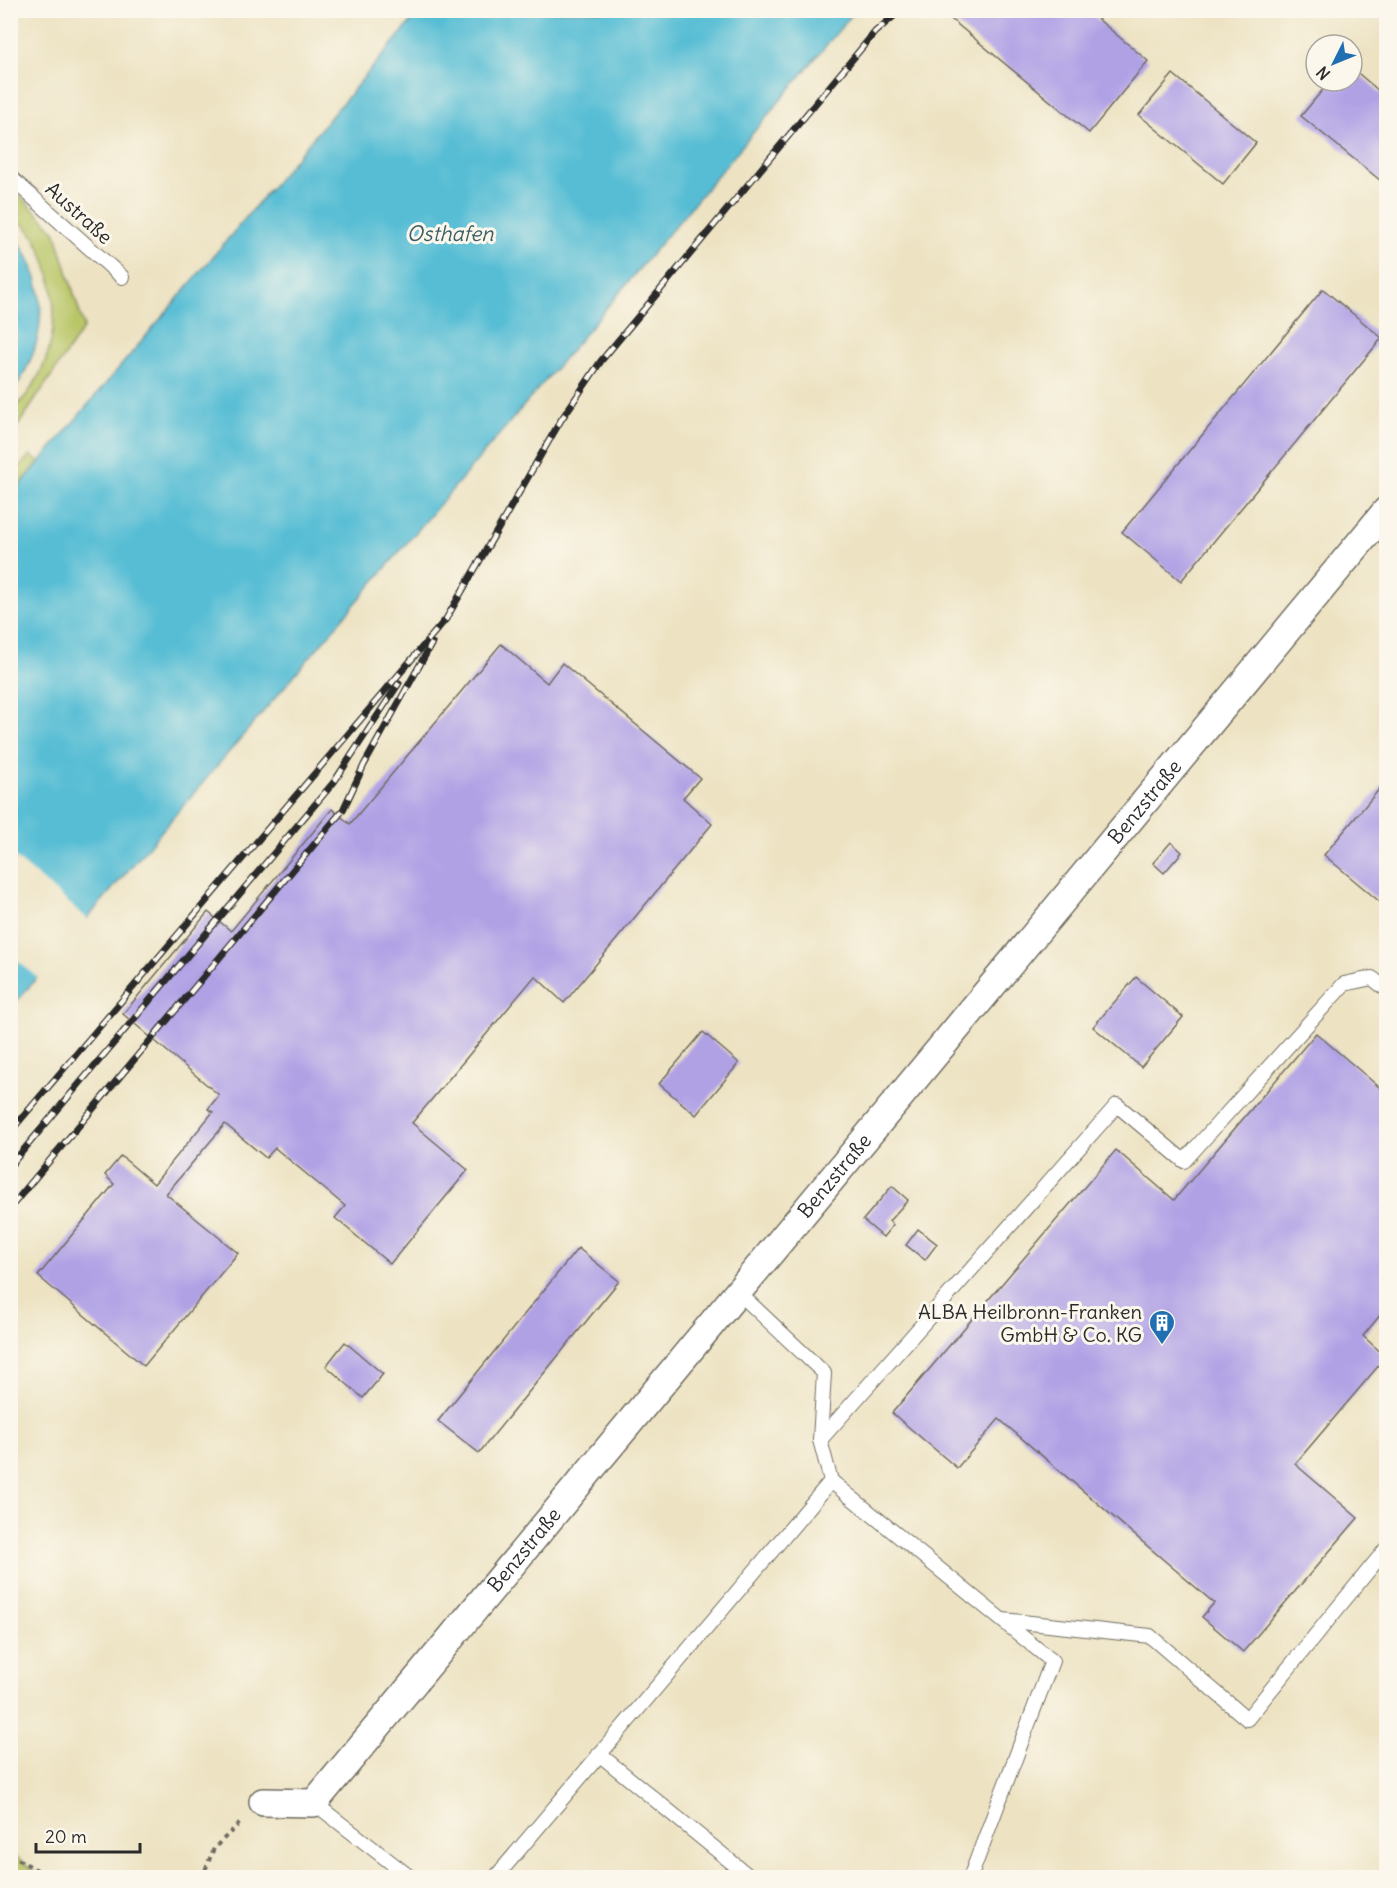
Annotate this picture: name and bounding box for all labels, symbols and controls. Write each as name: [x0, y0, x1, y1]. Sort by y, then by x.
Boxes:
north arrow: [1304, 33, 1364, 93]
text: N: [1312, 62, 1334, 84]
street label: Austraße: [41, 176, 118, 249]
water label: Osthafen: [407, 220, 494, 247]
street label: Benzstraße: [1102, 754, 1187, 849]
street label: Benzstraße: [792, 1128, 876, 1223]
place label: ALBA Heilbronn-Franken GmbH & Co. KG: [918, 1299, 1142, 1347]
building icon: ALBA Heilbronn-Franken GmbH & Co. KG: [1147, 1308, 1177, 1346]
street label: Benzstraße: [482, 1502, 566, 1597]
scale bar: [36, 1816, 140, 1854]
text: 20 m: [45, 1825, 87, 1848]

